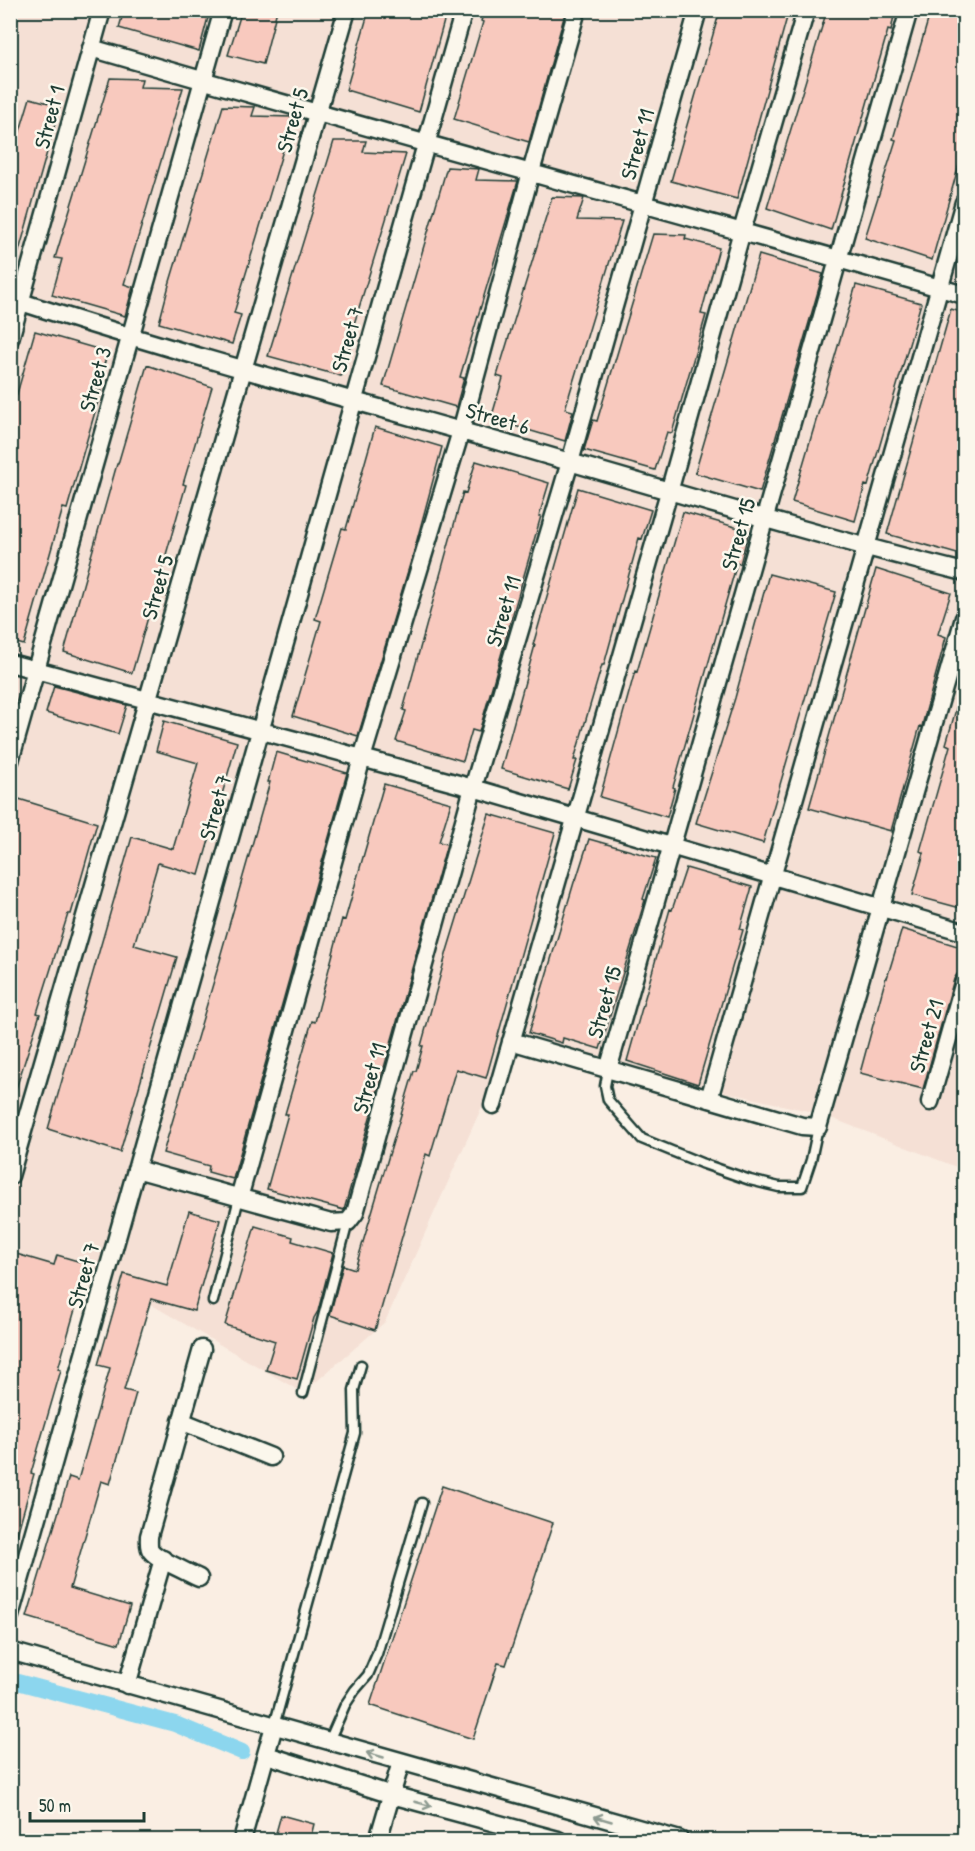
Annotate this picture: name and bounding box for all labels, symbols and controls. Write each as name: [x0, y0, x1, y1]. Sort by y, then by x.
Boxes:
street label: Street 1: [26, 82, 72, 152]
street label: Street 5: [269, 84, 315, 156]
street label: Street 11: [613, 105, 661, 183]
street label: Street 7: [323, 303, 371, 375]
street label: Street 3: [71, 343, 119, 415]
street label: Street 6: [463, 395, 534, 441]
street label: Street 15: [713, 495, 763, 573]
street label: Street 5: [134, 551, 180, 623]
street label: Street 11: [478, 572, 528, 650]
street label: Street 7: [191, 771, 239, 843]
street label: Street 15: [579, 963, 629, 1041]
street label: Street 21: [901, 996, 951, 1076]
street label: Street 11: [345, 1039, 393, 1117]
street label: Street 7: [59, 1239, 107, 1311]
one-way arrow: [366, 1748, 385, 1760]
scale bar: [30, 1785, 144, 1823]
text: 50 m: [39, 1793, 71, 1818]
one-way arrow: [413, 1798, 432, 1810]
one-way arrow: [594, 1813, 613, 1824]

